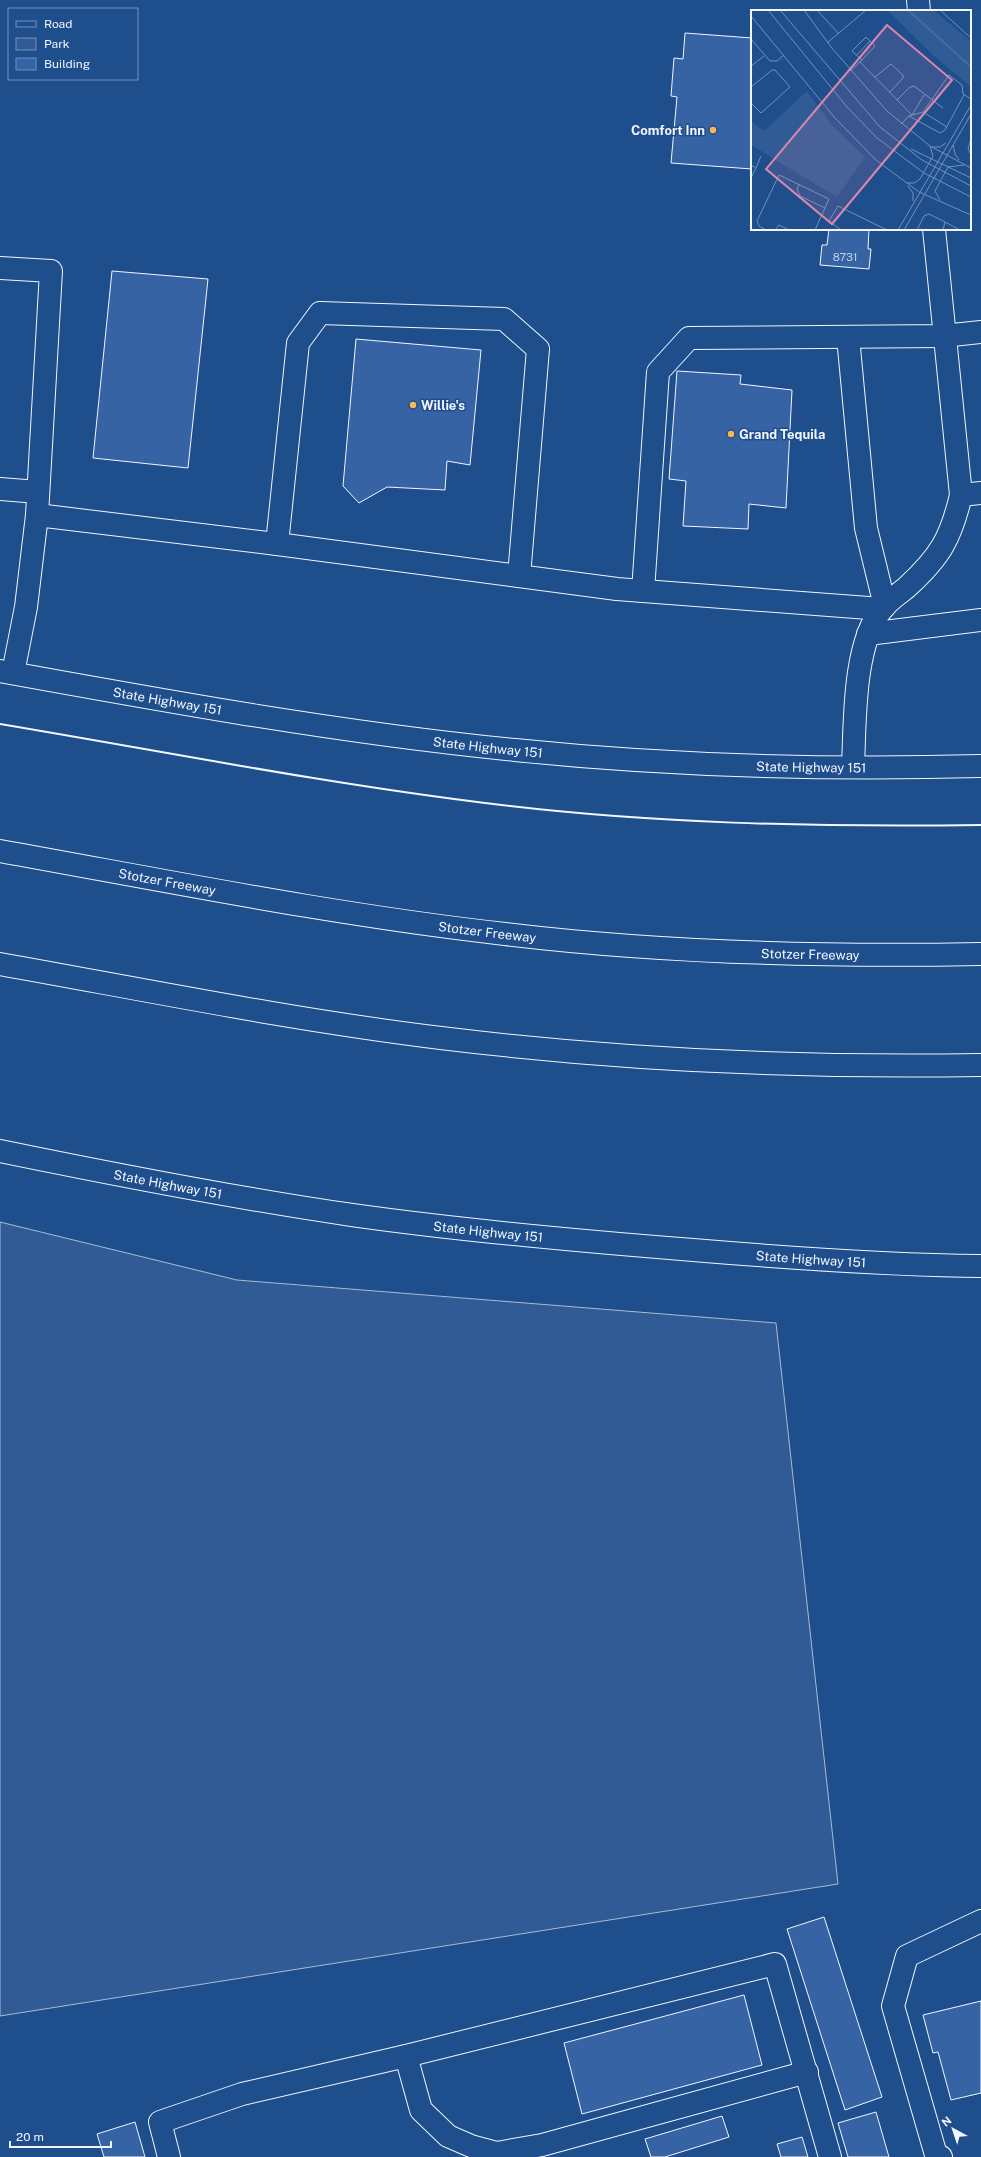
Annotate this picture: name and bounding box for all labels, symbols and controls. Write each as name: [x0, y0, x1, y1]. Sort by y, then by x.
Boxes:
legend: [8, 8, 138, 80]
inset map: [751, 10, 971, 230]
text: Road: [44, 17, 72, 31]
text: Park: [44, 37, 70, 51]
text: Building: [44, 57, 90, 71]
place label: Comfort Inn: [631, 123, 705, 138]
marker: Comfort Inn: [708, 125, 718, 135]
house number: 8731: [833, 251, 857, 263]
place label: Willie's: [421, 398, 465, 413]
marker: Willie's: [408, 400, 418, 410]
place label: Grand Tequila: [739, 427, 825, 442]
marker: Grand Tequila: [726, 429, 736, 439]
street label: State Highway 151: [112, 684, 223, 717]
street label: State Highway 151: [432, 734, 544, 760]
street label: State Highway 151: [756, 758, 866, 775]
street label: Stotzer Freeway: [117, 865, 217, 898]
street label: Stotzer Freeway: [437, 918, 537, 945]
street label: Stotzer Freeway: [761, 945, 860, 962]
street label: State Highway 151: [112, 1166, 223, 1201]
street label: State Highway 151: [432, 1218, 544, 1245]
street label: State Highway 151: [755, 1248, 866, 1270]
north arrow: [933, 2109, 973, 2149]
text: N: [939, 2114, 954, 2129]
scale bar: [10, 2123, 111, 2149]
text: 20 m: [16, 2130, 44, 2144]

